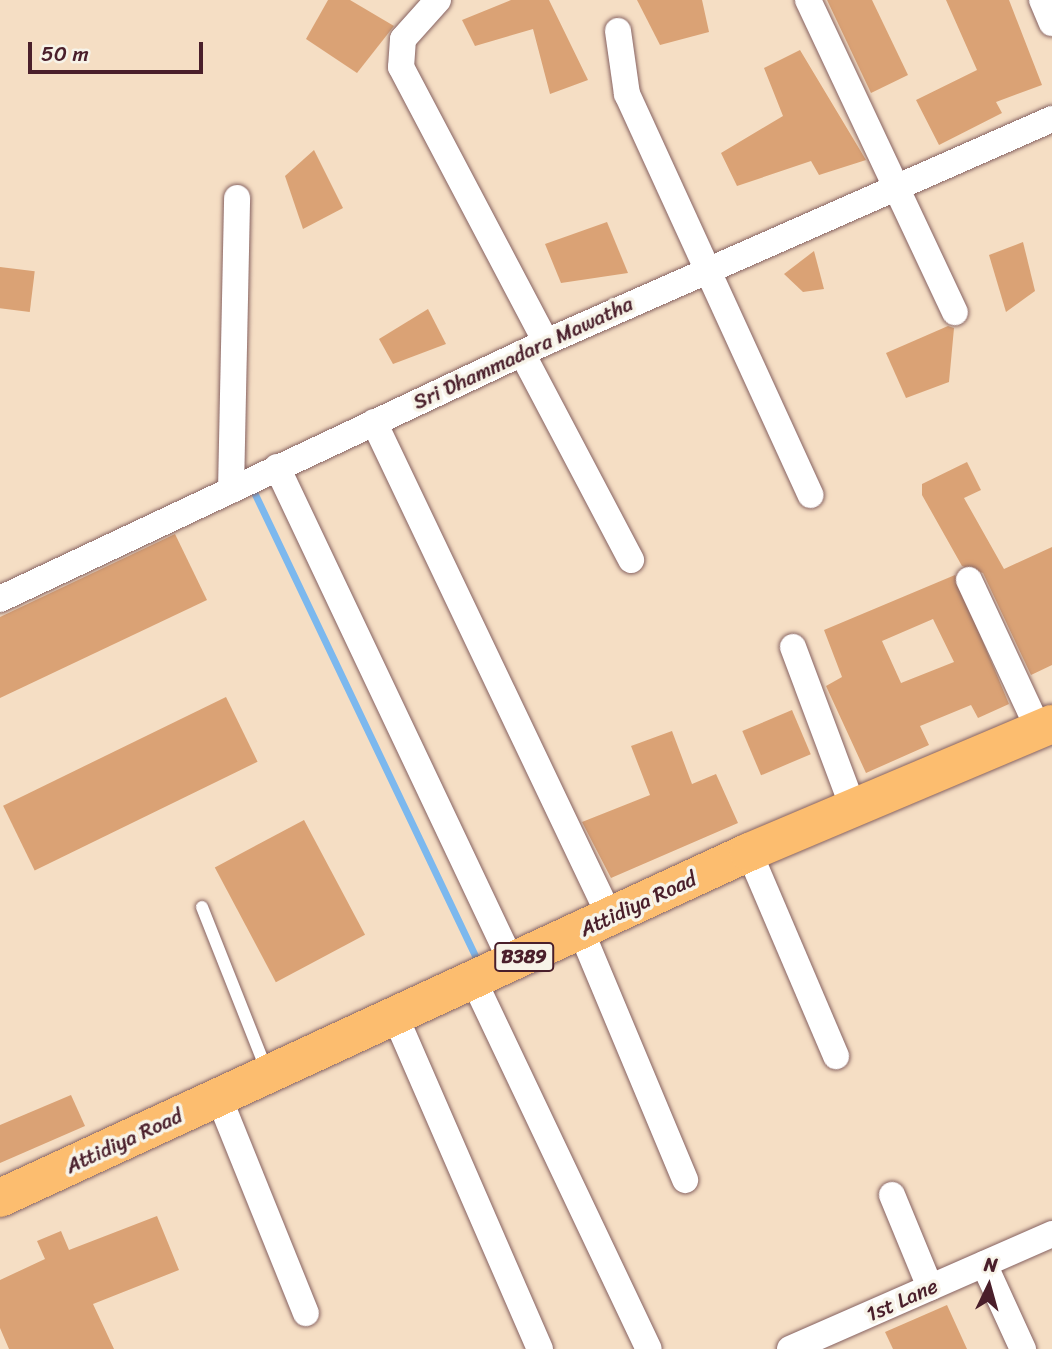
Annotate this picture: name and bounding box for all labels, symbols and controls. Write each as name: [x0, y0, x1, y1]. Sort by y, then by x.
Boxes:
scale bar: [32, 28, 206, 72]
text: 50 m: [41, 35, 89, 73]
street label: Sri Dhammadara Mawatha: [409, 291, 637, 415]
street label: Attidiya Road: [576, 866, 700, 942]
road number: B389: [492, 942, 556, 973]
street label: Attidiya Road: [62, 1103, 186, 1179]
text: N: [983, 1248, 999, 1282]
north arrow: [954, 1251, 1024, 1321]
street label: 1st Lane: [862, 1273, 942, 1327]

